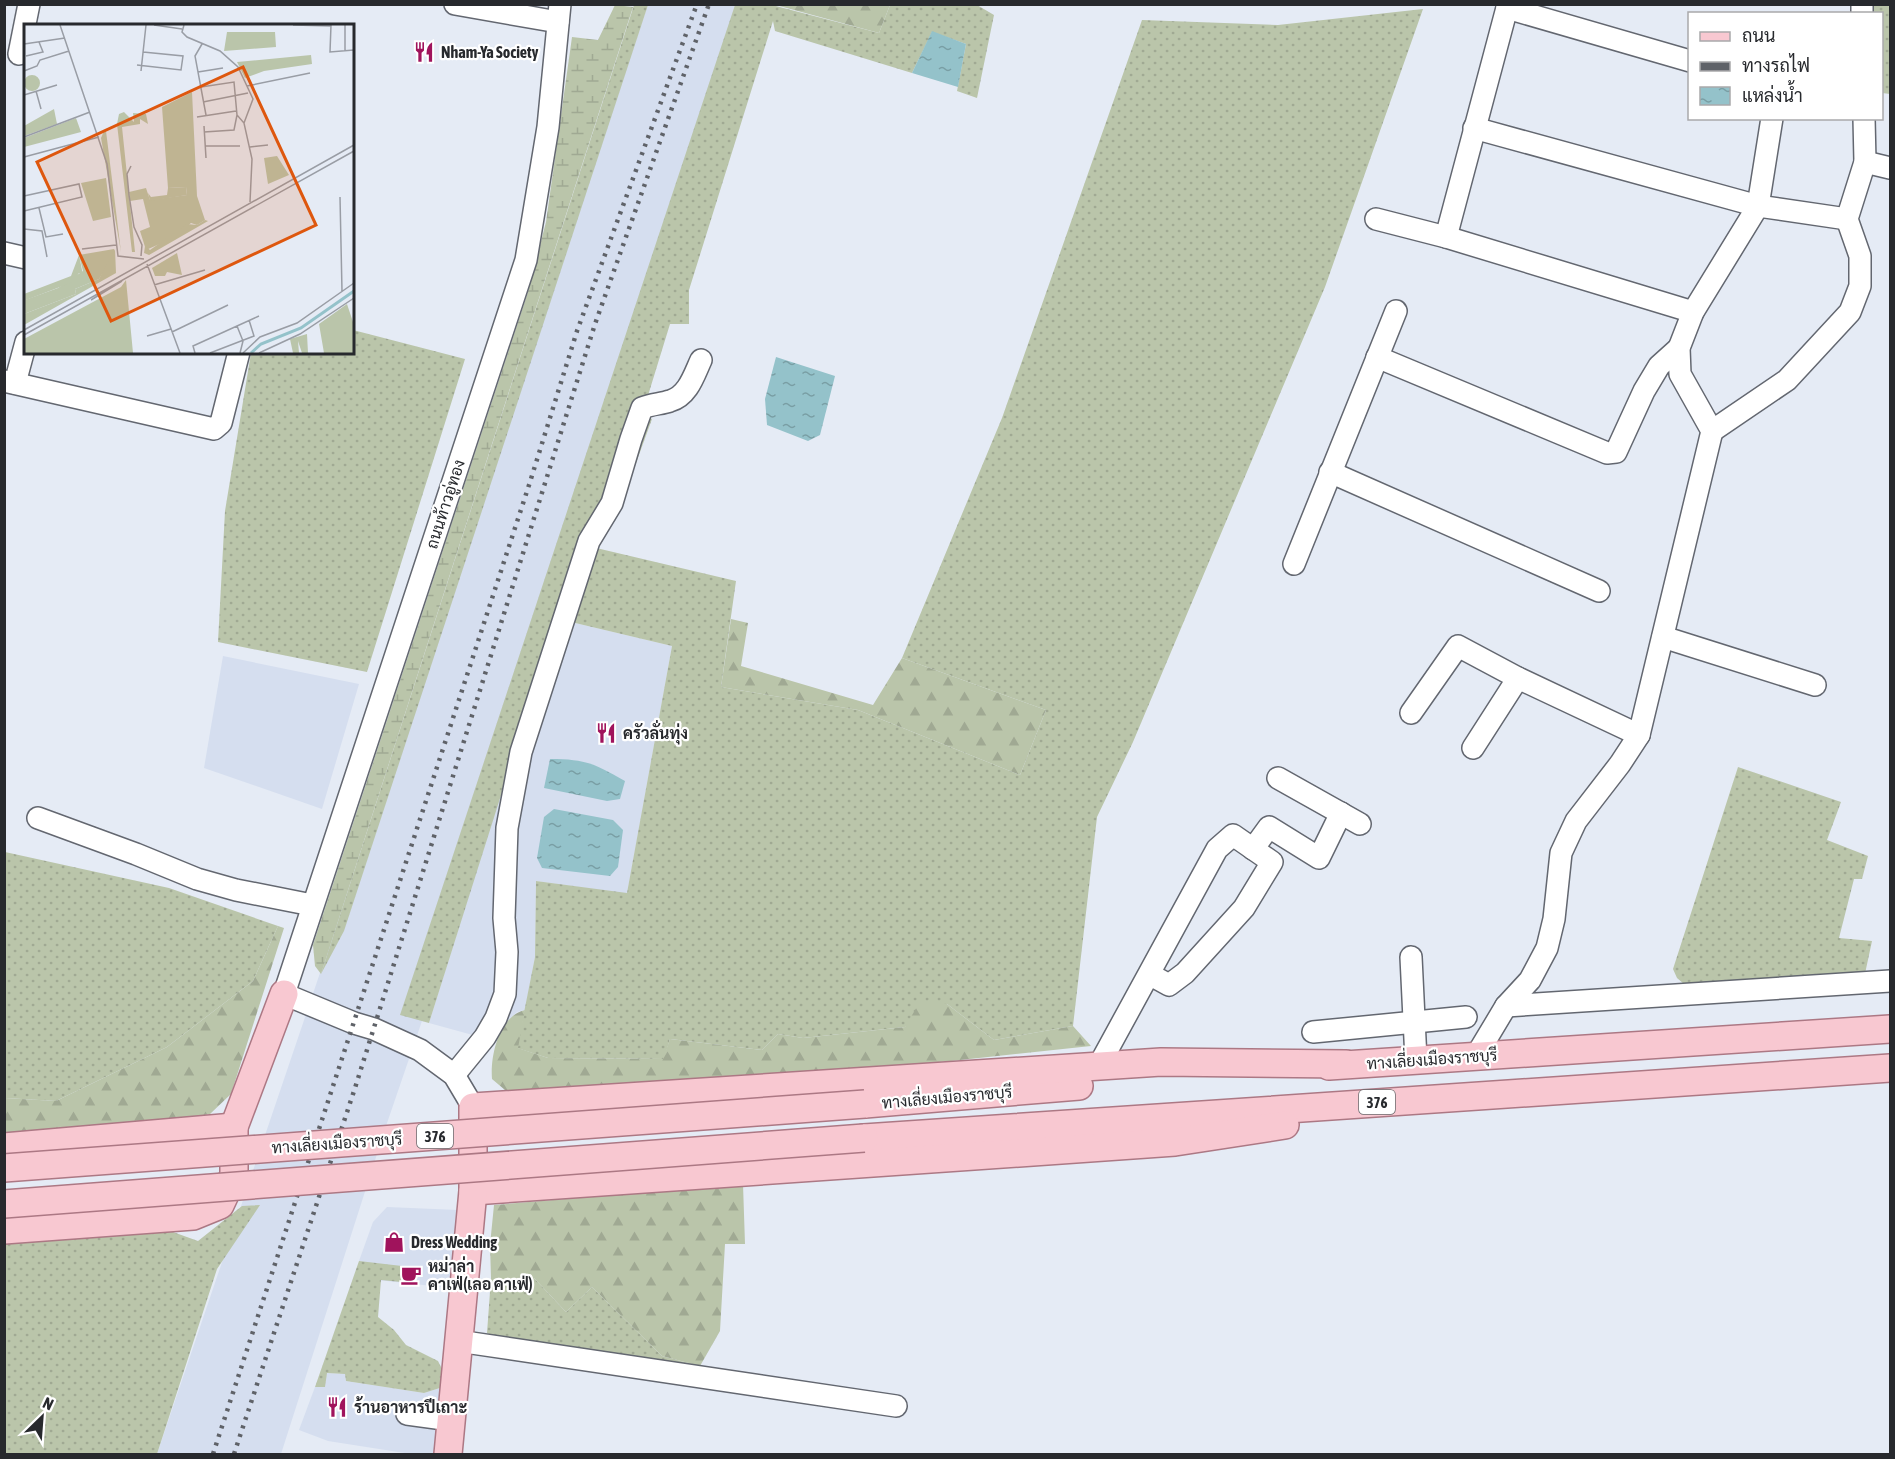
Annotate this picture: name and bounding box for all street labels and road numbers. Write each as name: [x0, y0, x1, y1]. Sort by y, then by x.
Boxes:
street label: ถนนท้าวอู่ทอง: [421, 457, 471, 552]
street label: ทางเลี่ยงเมืองราชบุรี: [1366, 1040, 1498, 1076]
street label: ทางเลี่ยงเมืองราชบุรี: [881, 1077, 1013, 1115]
road number: 376: [1359, 1090, 1395, 1114]
street label: ทางเลี่ยงเมืองราชบุรี: [271, 1124, 403, 1160]
road number: 376: [417, 1124, 453, 1148]

